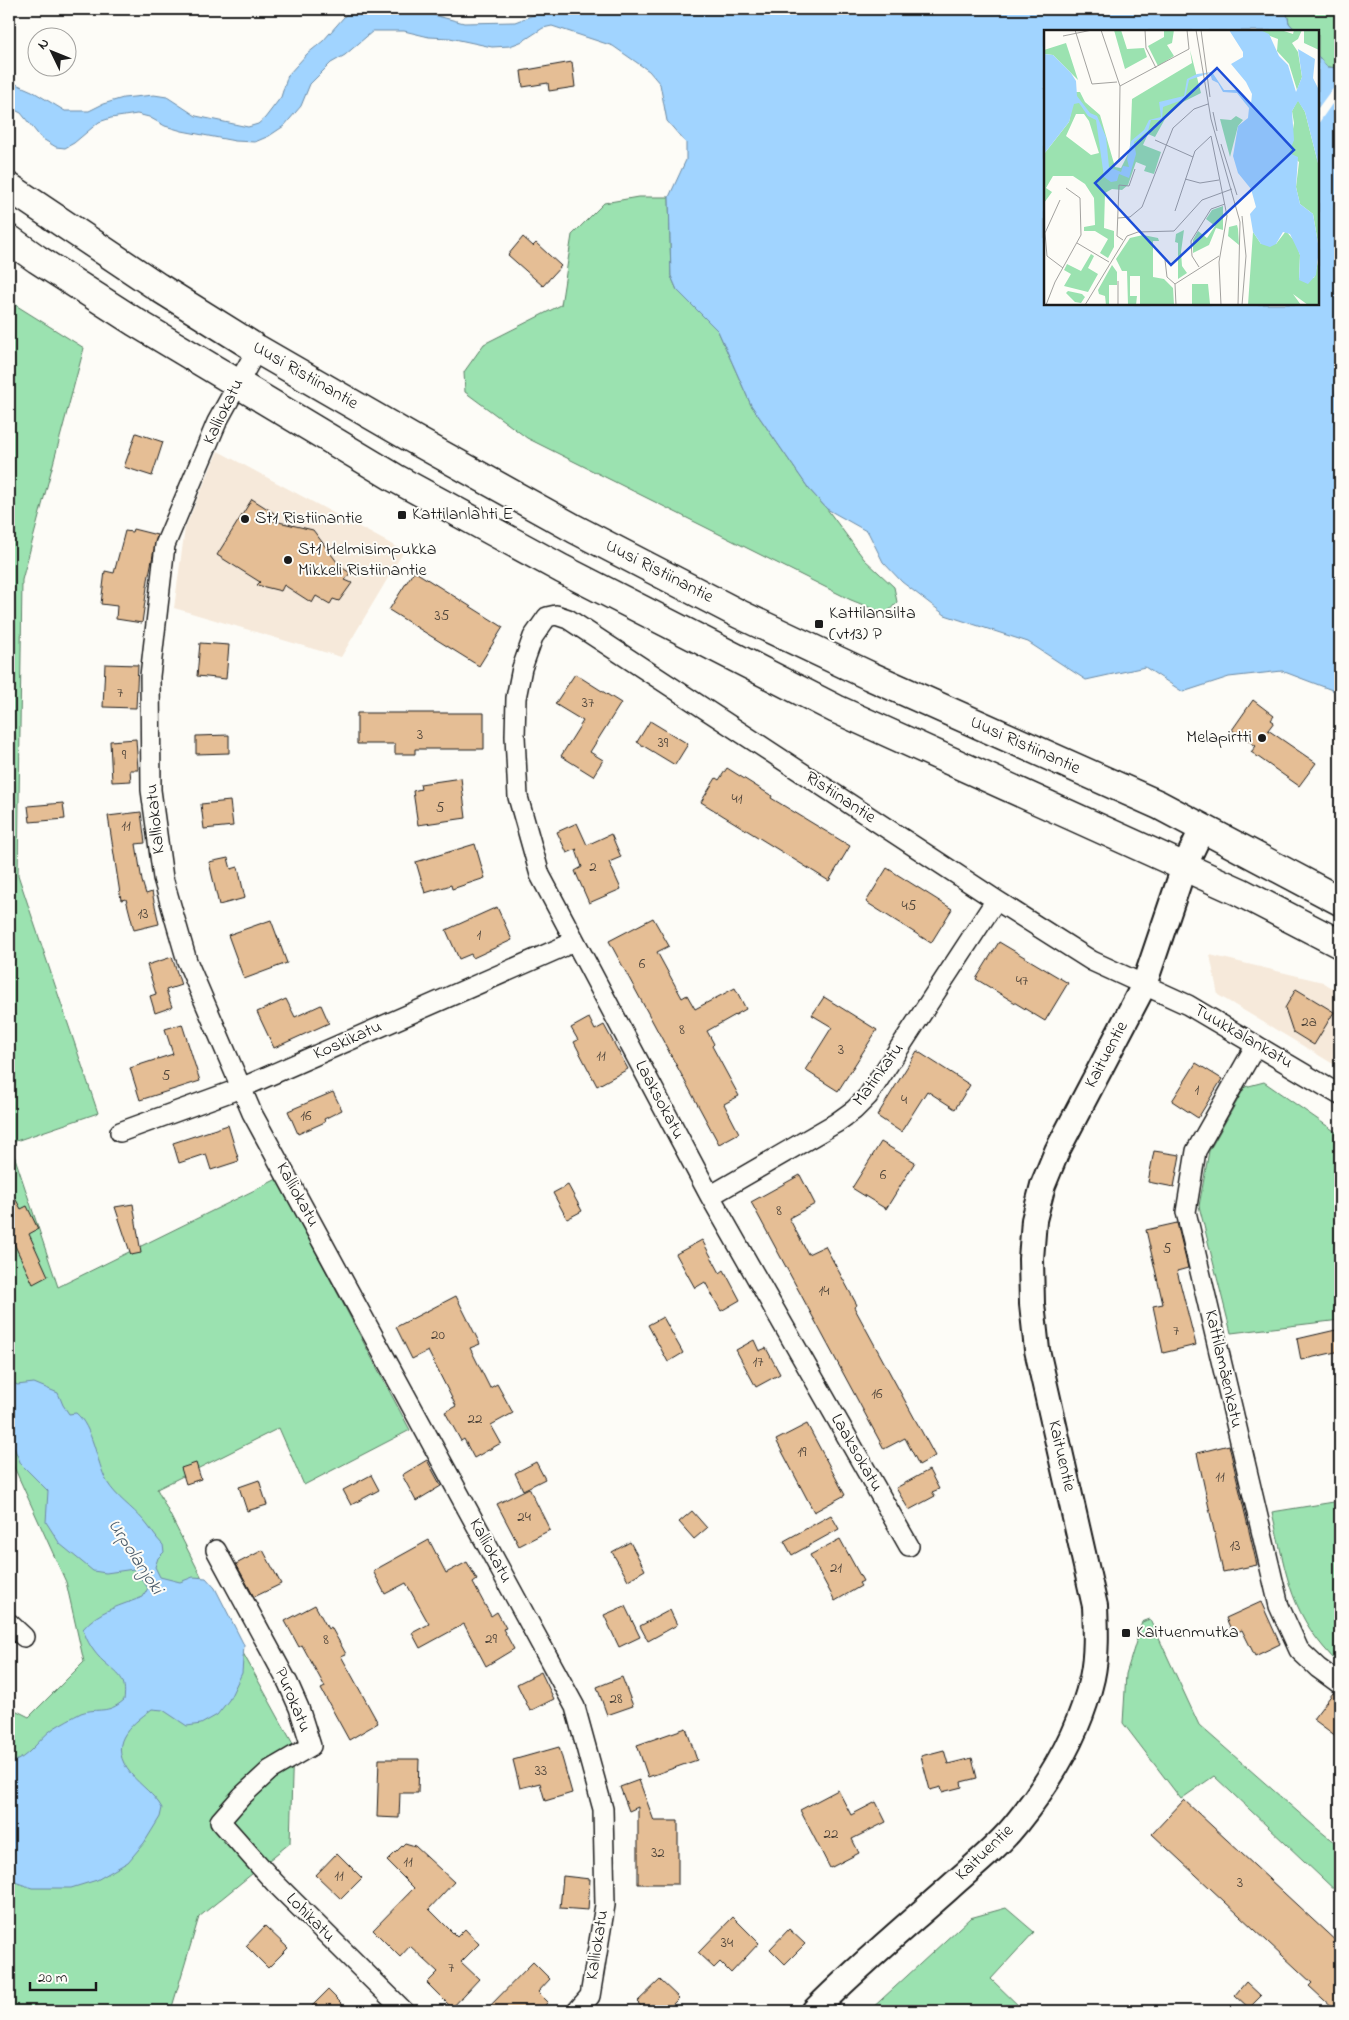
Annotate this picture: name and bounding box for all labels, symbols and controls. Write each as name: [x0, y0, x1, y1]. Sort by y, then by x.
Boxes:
north arrow: [28, 28, 78, 78]
inset map: [1044, 30, 1319, 305]
text: N: [33, 34, 54, 55]
street label: Uusi Ristiinantie: [247, 335, 363, 417]
street label: Kalliokatu: [197, 375, 251, 449]
place label: Kattilanlahti E: [412, 502, 513, 528]
place label: St1 Ristiinantie: [255, 506, 363, 532]
marker: Kattilanlahti E: [396, 509, 408, 521]
marker: St1 Ristiinantie: [239, 513, 251, 525]
street label: Uusi Ristiinantie: [600, 534, 718, 611]
place label: St1 Helmisimpukka Mikkeli Ristiinantie: [298, 537, 436, 584]
marker: St1 Helmisimpukka Mikkeli Ristiinantie: [282, 554, 294, 566]
place label: Kattilansilta (vt13) P: [829, 601, 916, 648]
house number: 35: [435, 605, 450, 627]
marker: Kattilansilta (vt13) P: [813, 618, 825, 630]
house number: 7: [117, 682, 123, 704]
house number: 37: [582, 692, 594, 714]
street label: Uusi Ristiinantie: [966, 710, 1085, 782]
house number: 3: [417, 724, 423, 746]
place label: Melapirtti: [1186, 725, 1252, 751]
house number: 39: [658, 732, 669, 754]
marker: Melapirtti: [1256, 732, 1268, 744]
house number: 9: [122, 744, 127, 766]
street label: Ristiinantie: [799, 765, 881, 831]
street label: Kalliokatu: [139, 783, 173, 855]
house number: 41: [732, 788, 743, 810]
house number: 5: [436, 797, 445, 819]
house number: 11: [121, 815, 131, 837]
house number: 2: [589, 856, 597, 878]
house number: 45: [902, 895, 917, 917]
house number: 13: [138, 903, 148, 925]
house number: 1: [477, 924, 482, 946]
house number: 6: [639, 953, 646, 975]
house number: 47: [1016, 970, 1028, 992]
street label: Tuukkalankatu: [1189, 998, 1297, 1076]
house number: 2a: [1301, 1011, 1317, 1033]
street label: Koskikatu: [310, 1014, 386, 1068]
street label: Kaituentie: [1079, 1016, 1136, 1093]
house number: 8: [679, 1019, 685, 1041]
street label: Matinkatu: [847, 1038, 911, 1112]
house number: 3: [838, 1039, 844, 1061]
house number: 11: [596, 1045, 606, 1067]
street label: Laaksokatu: [627, 1056, 691, 1144]
house number: 5: [162, 1065, 171, 1087]
house number: 1: [1195, 1079, 1200, 1101]
house number: 4: [901, 1089, 907, 1111]
house number: 16: [300, 1105, 312, 1127]
street label: Kalliokatu: [269, 1158, 325, 1232]
house number: 6: [880, 1164, 887, 1186]
house number: 8: [776, 1200, 782, 1222]
house number: 5: [1163, 1238, 1172, 1260]
house number: 14: [819, 1280, 829, 1302]
street label: Kattilamäenkatu: [1197, 1307, 1249, 1431]
house number: 7: [1173, 1320, 1179, 1342]
house number: 20: [431, 1324, 445, 1346]
house number: 17: [753, 1351, 763, 1373]
house number: 16: [871, 1383, 883, 1405]
house number: 22: [468, 1408, 483, 1430]
street label: Laaksokatu: [823, 1409, 889, 1497]
street label: Kaituentie: [1040, 1418, 1082, 1495]
house number: 19: [797, 1441, 807, 1463]
house number: 11: [1215, 1466, 1225, 1488]
house number: 24: [517, 1506, 531, 1528]
water label: Urpolanjoki: [100, 1514, 170, 1601]
street label: Kalliokatu: [462, 1514, 518, 1588]
house number: 13: [1230, 1535, 1240, 1557]
house number: 21: [830, 1557, 842, 1579]
place label: Kaituenmutka: [1136, 1620, 1239, 1646]
marker: Kaituenmutka: [1120, 1627, 1132, 1639]
house number: 29: [485, 1628, 497, 1650]
house number: 8: [323, 1629, 329, 1651]
street label: Purokatu: [267, 1664, 317, 1736]
house number: 28: [609, 1688, 623, 1710]
house number: 33: [535, 1760, 547, 1782]
street label: Kaituentie: [950, 1818, 1021, 1887]
house number: 22: [824, 1823, 839, 1845]
house number: 32: [651, 1842, 665, 1864]
house number: 11: [403, 1851, 413, 1873]
house number: 11: [334, 1865, 344, 1887]
house number: 3: [1237, 1872, 1243, 1894]
street label: Lohikatu: [279, 1887, 341, 1949]
street label: Kalliokatu: [580, 1908, 616, 1982]
house number: 34: [721, 1932, 733, 1954]
house number: 7: [448, 1957, 454, 1979]
scale bar: [30, 1960, 96, 1992]
text: 20 m: [38, 1967, 68, 1989]

